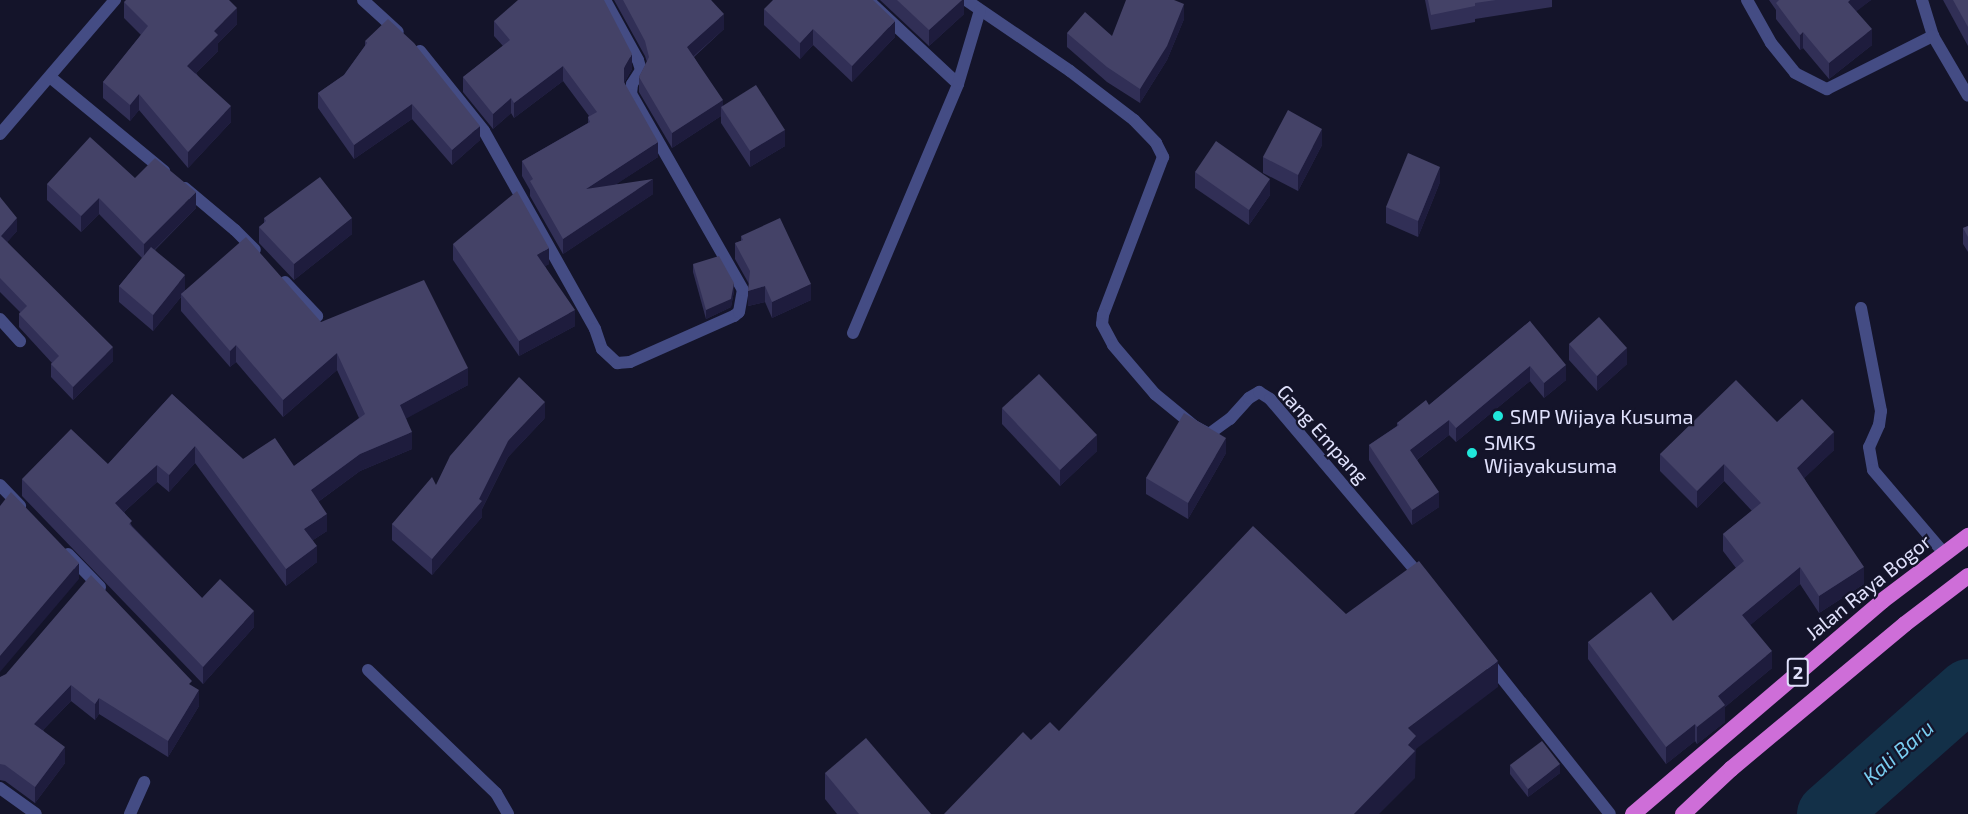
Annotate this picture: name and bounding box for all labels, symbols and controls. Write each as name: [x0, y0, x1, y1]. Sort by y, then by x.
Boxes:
street label: Gang Empang: [1272, 380, 1374, 488]
place label: SMP Wijaya Kusuma: [1510, 404, 1694, 428]
marker: SMP Wijaya Kusuma: [1491, 409, 1505, 423]
place label: SMKS Wijayakusuma: [1484, 430, 1617, 477]
marker: SMKS Wijayakusuma: [1465, 446, 1479, 460]
street label: Jalan Raya Bogor: [1801, 529, 1935, 645]
road number: 2: [1786, 657, 1810, 687]
water label: Kali Baru: [1857, 714, 1939, 790]

